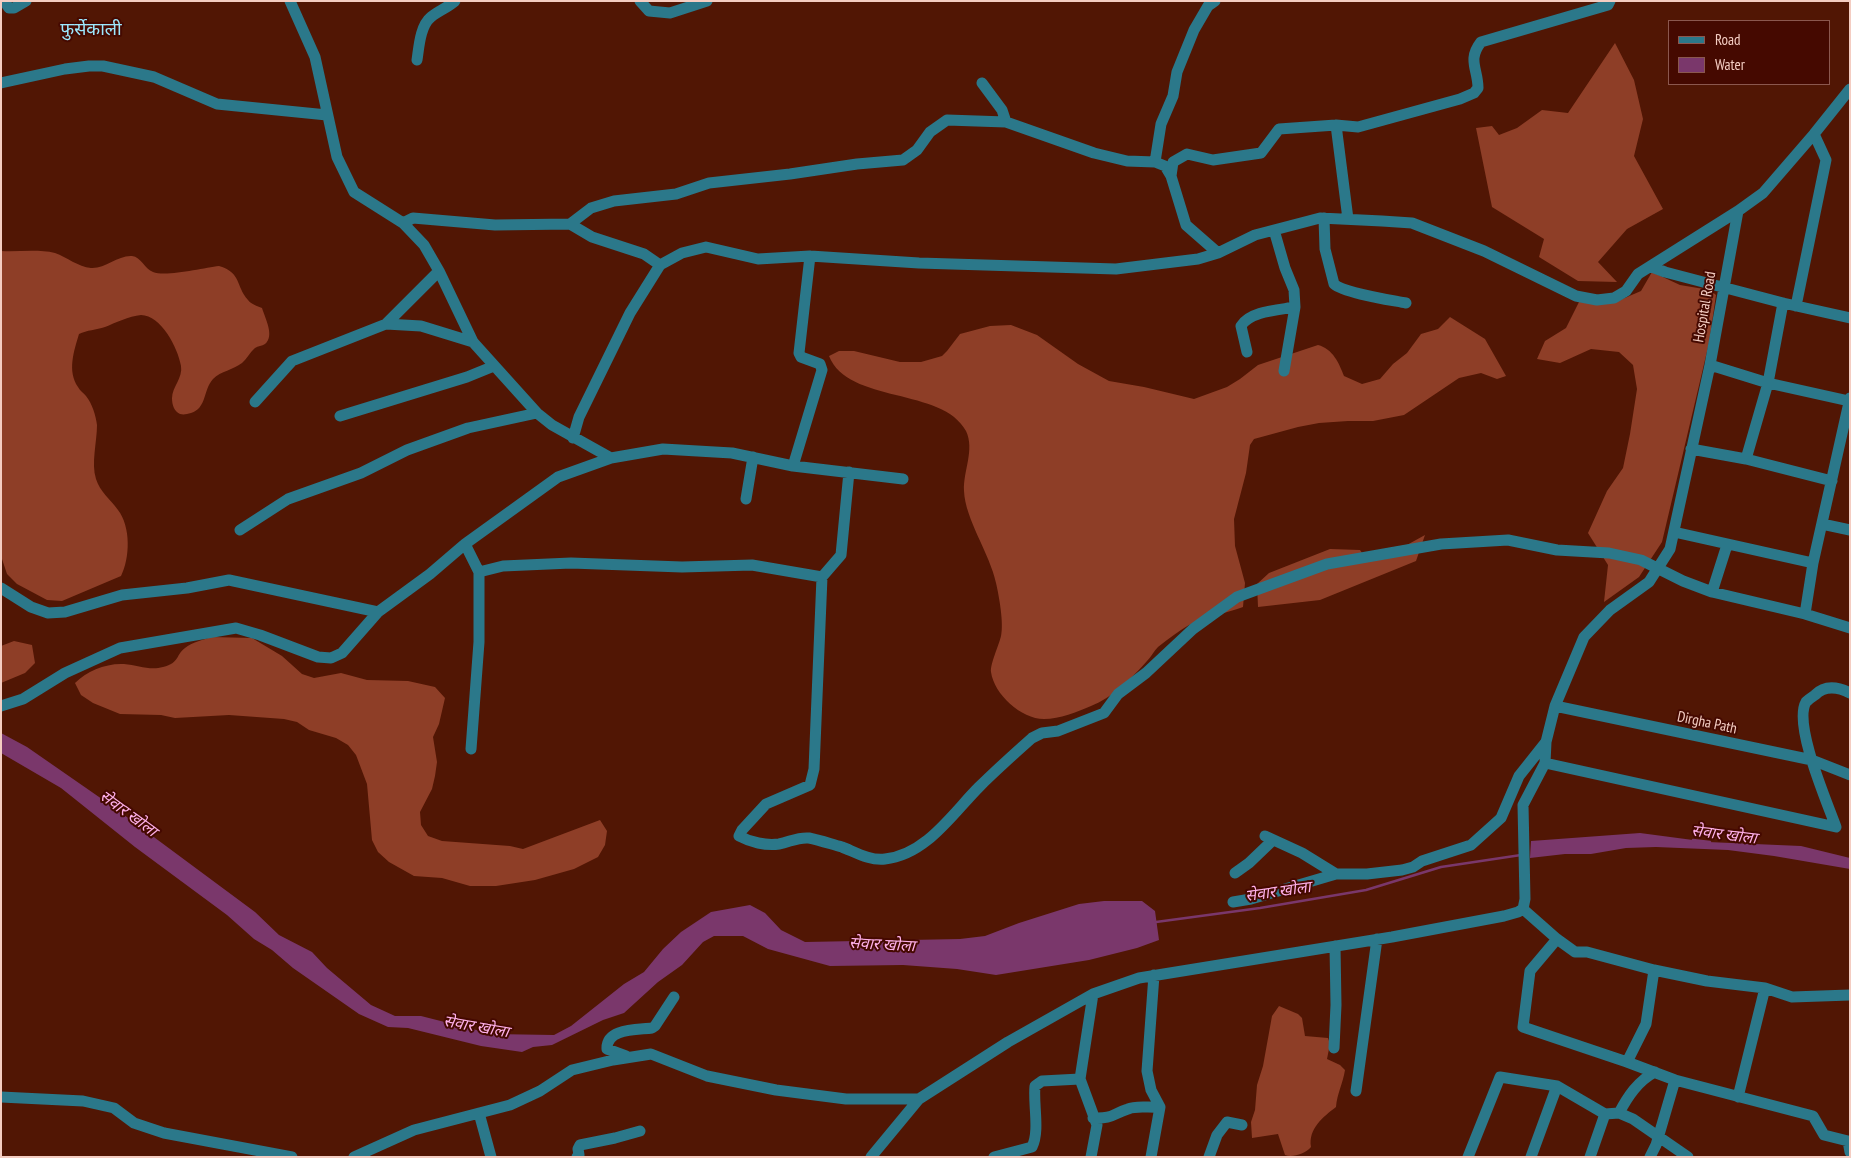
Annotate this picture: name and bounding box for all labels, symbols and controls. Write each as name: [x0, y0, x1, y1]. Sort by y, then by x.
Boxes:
district label: फुर्सेकाली: [60, 19, 122, 41]
legend: [1668, 20, 1831, 85]
text: Road: [1715, 30, 1741, 49]
text: Water: [1715, 55, 1745, 74]
street label: Hospital Road: [1690, 270, 1720, 344]
street label: Dirgha Path: [1675, 708, 1739, 738]
water label: सेवार खोला: [96, 787, 160, 841]
water label: सेवार खोला: [1690, 821, 1758, 849]
water label: सेवार खोला: [1244, 878, 1312, 906]
water label: सेवार खोला: [849, 934, 915, 956]
water label: सेवार खोला: [442, 1012, 510, 1042]

